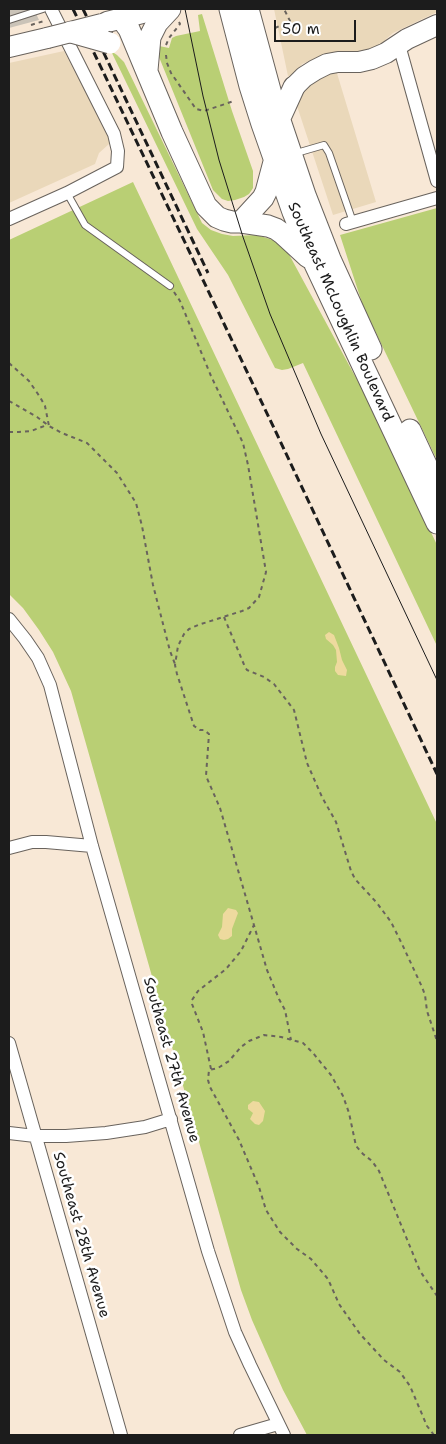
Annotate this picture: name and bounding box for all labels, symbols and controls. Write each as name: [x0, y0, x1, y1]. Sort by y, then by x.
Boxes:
scale bar: [276, 10, 358, 42]
text: 50 m: [282, 19, 320, 39]
street label: Southeast McLoughlin Boulevard: [283, 200, 397, 424]
street label: Southeast 27th Avenue: [139, 975, 203, 1145]
street label: Southeast 28th Avenue: [49, 1150, 113, 1320]

